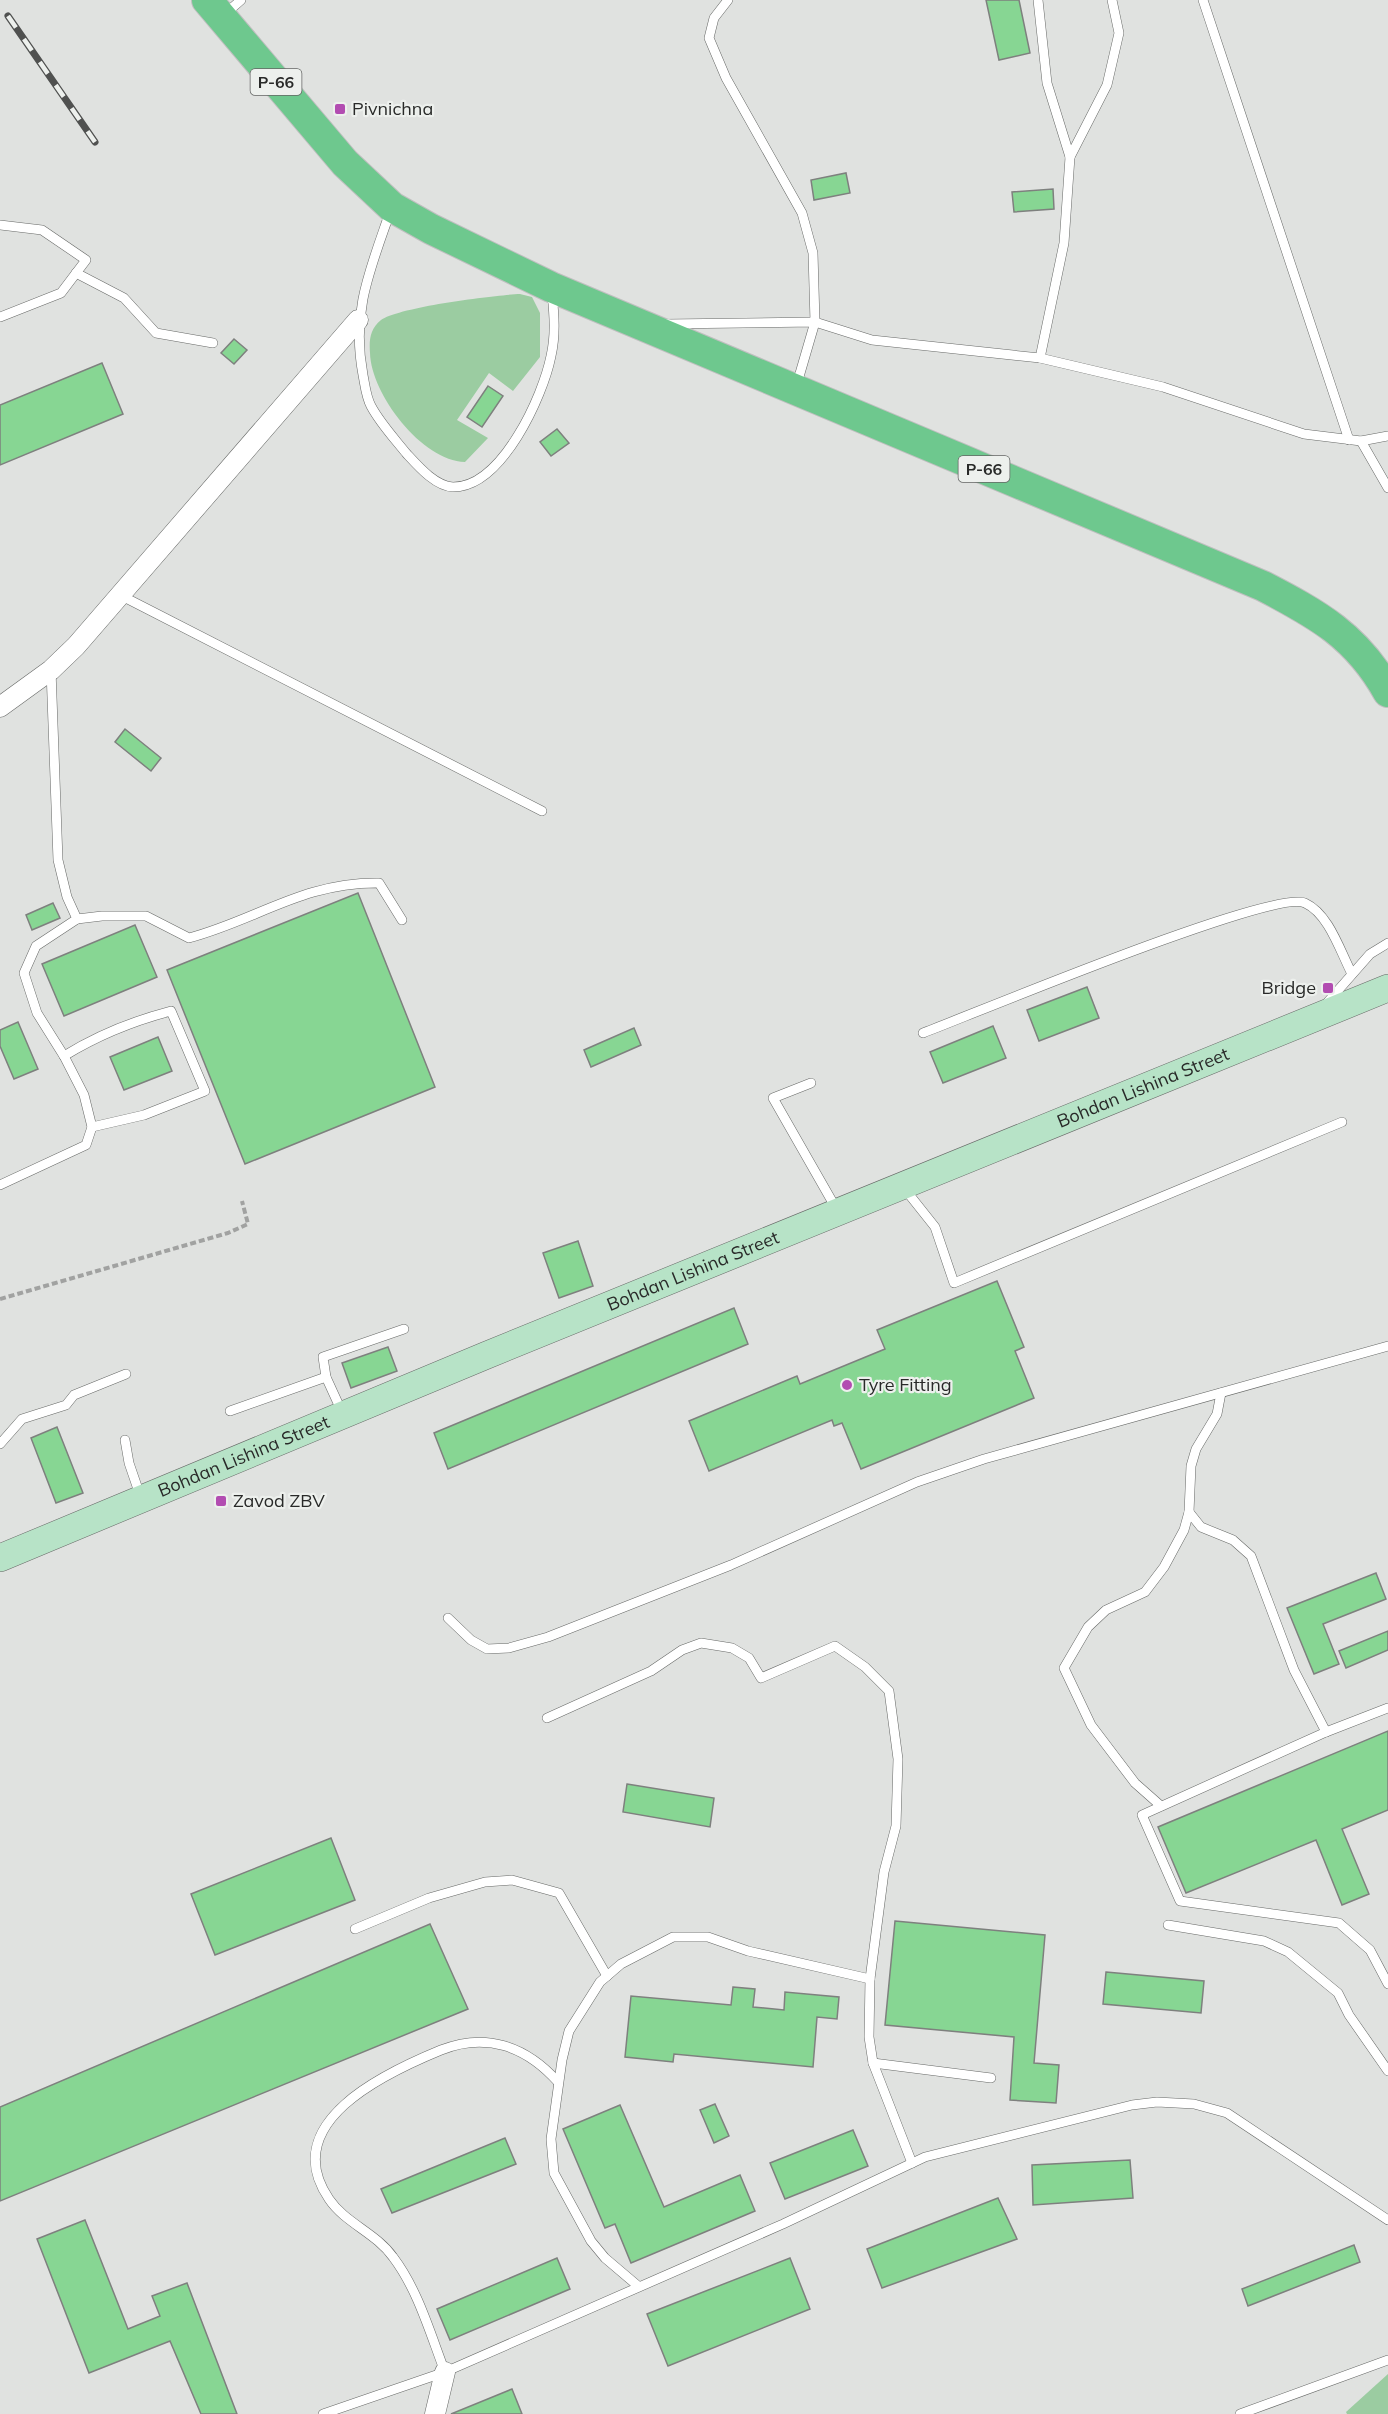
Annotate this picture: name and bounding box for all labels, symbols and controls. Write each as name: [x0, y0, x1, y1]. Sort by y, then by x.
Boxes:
road number: Р-66: [250, 69, 302, 95]
place label: Pivnichna: [352, 97, 433, 120]
marker: Pivnichna: [333, 102, 347, 116]
road number: Р-66: [958, 456, 1010, 482]
place label: Bridge: [1261, 976, 1316, 999]
marker: Bridge: [1321, 981, 1335, 995]
street label: Bohdan Lishina Street: [1053, 1042, 1232, 1133]
street label: Bohdan Lishina Street: [603, 1225, 782, 1316]
place label: Tyre Fitting: [859, 1373, 952, 1396]
marker: Tyre Fitting: [840, 1378, 854, 1392]
street label: Bohdan Lishina Street: [154, 1410, 333, 1502]
place label: Zavod ZBV: [233, 1489, 325, 1512]
marker: Zavod ZBV: [214, 1494, 228, 1508]

